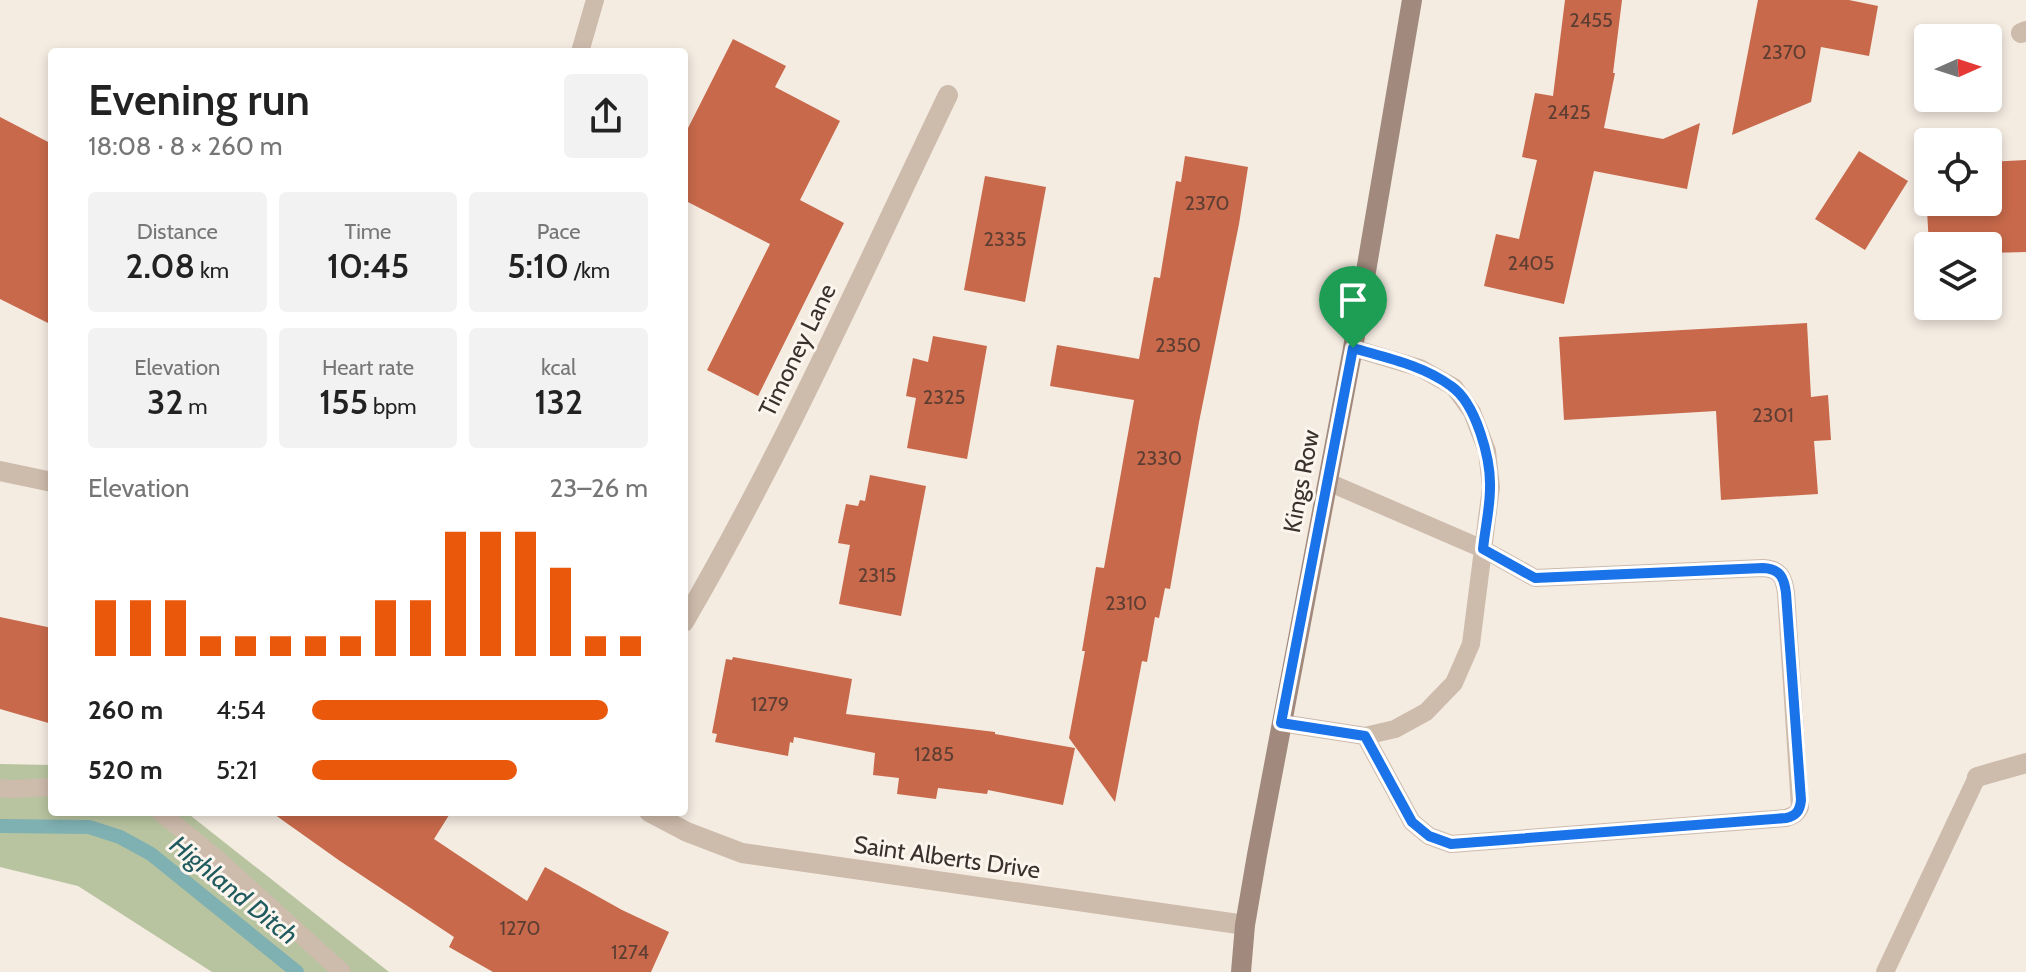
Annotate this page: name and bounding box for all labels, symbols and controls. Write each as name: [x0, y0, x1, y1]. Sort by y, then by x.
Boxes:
house number: 2455: [1569, 8, 1613, 32]
north arrow: [1914, 24, 2002, 112]
map controls: [1914, 24, 2002, 320]
house number: 2370: [1761, 40, 1807, 64]
text: Evening run: [88, 73, 310, 126]
button: share: [564, 74, 648, 158]
house number: 2425: [1547, 100, 1591, 124]
button: locate: [1914, 128, 2002, 216]
text: 18:08 · 8 × 260 m: [88, 130, 283, 162]
house number: 2370: [1184, 191, 1230, 215]
text: Distance: [137, 218, 218, 245]
text: Time: [345, 218, 391, 245]
text: Pace: [537, 218, 581, 245]
house number: 2335: [984, 227, 1026, 251]
button: layers: [1914, 232, 2002, 320]
text: 2.08: [126, 245, 195, 287]
text: 10:45: [327, 245, 409, 287]
text: 5:10: [507, 245, 569, 287]
house number: 2405: [1508, 251, 1554, 275]
text: km: [195, 257, 229, 284]
text: /km: [569, 257, 610, 284]
pin: [1319, 266, 1387, 348]
icon: arrive: [1331, 278, 1375, 322]
street label: Timoney Lane: [752, 279, 842, 421]
house number: 2350: [1155, 333, 1201, 357]
text: Elevation: [134, 354, 220, 381]
text: Heart rate: [322, 354, 414, 381]
text: kcal: [541, 354, 576, 381]
text: 32: [147, 381, 183, 423]
text: 155: [319, 381, 368, 423]
text: 132: [535, 381, 583, 423]
house number: 2325: [923, 385, 965, 409]
text: m: [183, 393, 208, 420]
text: bpm: [368, 393, 417, 420]
house number: 2301: [1752, 403, 1794, 427]
street label: Kings Row: [1277, 426, 1325, 535]
house number: 2330: [1136, 446, 1182, 470]
text: Elevation: [88, 472, 190, 504]
text: 23–26 m: [550, 472, 648, 504]
house number: 2315: [858, 563, 896, 587]
house number: 2310: [1105, 591, 1147, 615]
house number: 1279: [751, 692, 789, 716]
text: 260 m: [88, 694, 163, 726]
text: 4:54: [216, 694, 266, 726]
house number: 1285: [914, 742, 954, 766]
text: 520 m: [88, 754, 163, 786]
text: 5:21: [216, 754, 258, 786]
water label: Highland Ditch: [164, 829, 304, 951]
street label: Saint Alberts Drive: [852, 830, 1042, 884]
house number: 1270: [500, 916, 540, 940]
house number: 1274: [611, 940, 649, 964]

